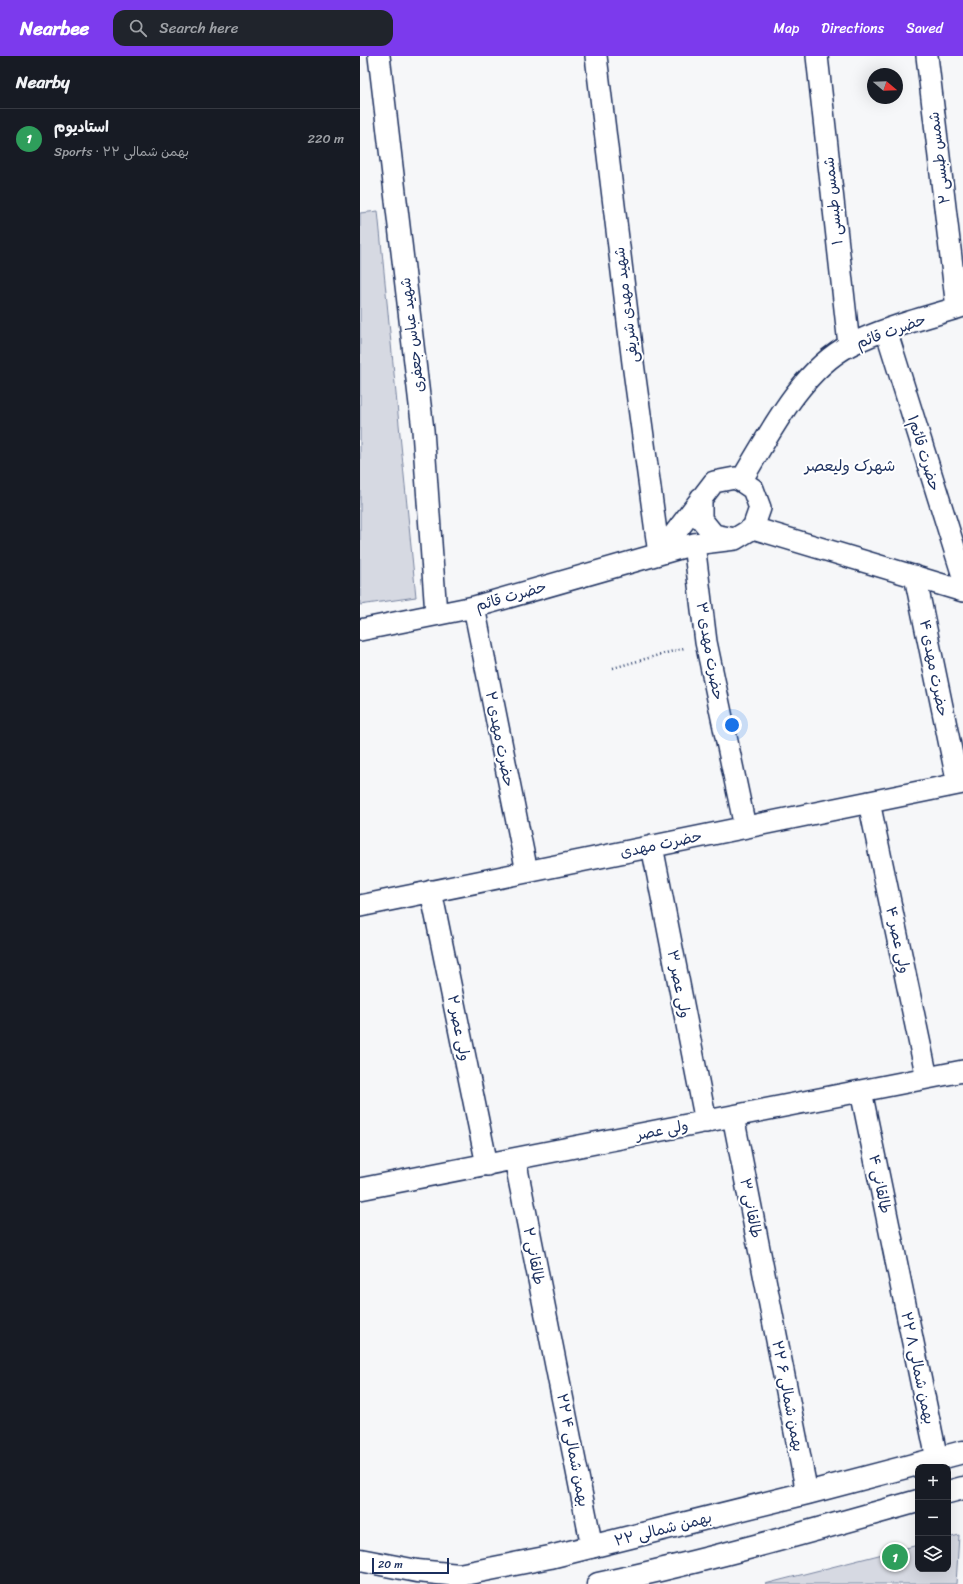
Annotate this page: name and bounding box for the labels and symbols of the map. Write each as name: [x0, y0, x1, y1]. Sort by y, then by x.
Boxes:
north arrow: [867, 68, 903, 104]
street label: شمس طبسی ۲: [920, 110, 958, 206]
street label: شمس طبسی ۱: [815, 156, 851, 246]
street label: شهید مهدی شریفی: [606, 246, 646, 364]
street label: شهید عباس جعفری: [392, 276, 432, 394]
street label: حضرت قائم: [852, 306, 930, 356]
street label: حضرت قائم۱: [900, 412, 948, 494]
district label: شهرک ولیعصر: [803, 451, 895, 480]
street label: حضرت قائم: [472, 573, 550, 619]
street label: حضرت مهدی ۳: [689, 600, 731, 702]
street label: حضرت مهدی ۴: [912, 617, 956, 719]
street label: حضرت مهدی ۲: [478, 689, 522, 789]
your location: [722, 715, 742, 735]
street label: حضرت مهدی: [618, 823, 704, 865]
street label: ولی عصر ۴: [878, 904, 918, 976]
street label: ولی عصر ۳: [660, 948, 698, 1020]
street label: ولی عصر ۲: [440, 993, 478, 1063]
street label: ولی عصر: [632, 1112, 690, 1148]
street label: طالقانی ۴: [861, 1152, 899, 1216]
street label: طالقانی ۳: [732, 1176, 770, 1240]
street label: طالقانی ۲: [516, 1225, 552, 1287]
street label: ۲۲ بهمن شمالی ۸: [893, 1309, 943, 1427]
street label: ۲۲ بهمن شمالی ۶: [764, 1338, 812, 1454]
street label: ۲۲ بهمن شمالی ۴: [549, 1391, 597, 1509]
street label: ۲۲ بهمن شمالی: [611, 1504, 715, 1554]
pin: 1: [882, 1542, 908, 1572]
scale bar: [372, 1556, 449, 1575]

